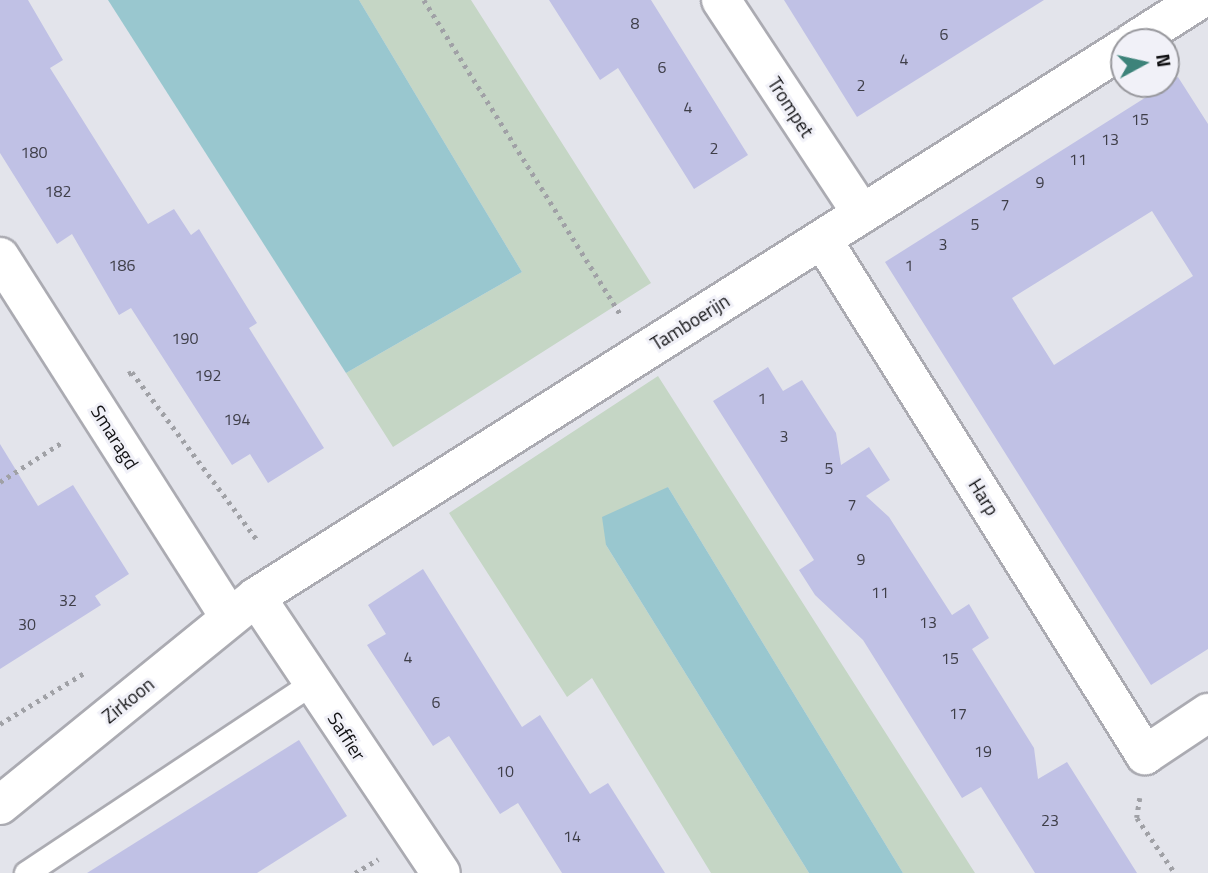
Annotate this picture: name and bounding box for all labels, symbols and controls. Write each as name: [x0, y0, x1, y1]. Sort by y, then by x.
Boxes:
house number: 8: [631, 13, 639, 33]
house number: 6: [940, 24, 948, 44]
north arrow: [1110, 28, 1180, 98]
house number: 4: [900, 49, 908, 69]
text: N: [1149, 52, 1180, 69]
house number: 6: [658, 57, 666, 77]
street label: Trompet: [763, 73, 819, 141]
house number: 2: [857, 75, 865, 95]
house number: 4: [684, 97, 692, 117]
house number: 15: [1131, 109, 1149, 129]
house number: 13: [1101, 129, 1119, 149]
house number: 2: [710, 138, 718, 158]
house number: 180: [21, 142, 47, 162]
house number: 11: [1069, 149, 1087, 169]
house number: 9: [1036, 172, 1044, 192]
house number: 182: [45, 181, 71, 201]
house number: 7: [1001, 194, 1009, 214]
house number: 5: [971, 214, 979, 234]
house number: 3: [939, 234, 947, 254]
house number: 186: [109, 255, 135, 275]
house number: 1: [905, 255, 913, 275]
street label: Tamboerijn: [646, 289, 734, 355]
house number: 190: [172, 328, 198, 348]
house number: 192: [195, 365, 221, 385]
house number: 1: [758, 388, 766, 408]
street label: Smaragd: [86, 401, 144, 473]
house number: 194: [224, 409, 250, 429]
house number: 3: [780, 426, 788, 446]
house number: 5: [825, 458, 833, 478]
street label: Harp: [964, 474, 1004, 520]
house number: 7: [848, 494, 856, 514]
house number: 9: [857, 549, 865, 569]
house number: 11: [871, 582, 889, 602]
house number: 32: [59, 590, 77, 610]
house number: 13: [919, 612, 937, 632]
house number: 30: [18, 614, 36, 634]
house number: 4: [404, 647, 412, 667]
house number: 15: [941, 648, 959, 668]
street label: Zirkoon: [97, 672, 159, 728]
house number: 6: [432, 692, 440, 712]
house number: 17: [949, 703, 967, 723]
street label: Saffier: [323, 708, 371, 764]
house number: 19: [974, 741, 992, 761]
house number: 10: [496, 761, 514, 781]
house number: 23: [1041, 810, 1059, 830]
house number: 14: [563, 826, 581, 846]

